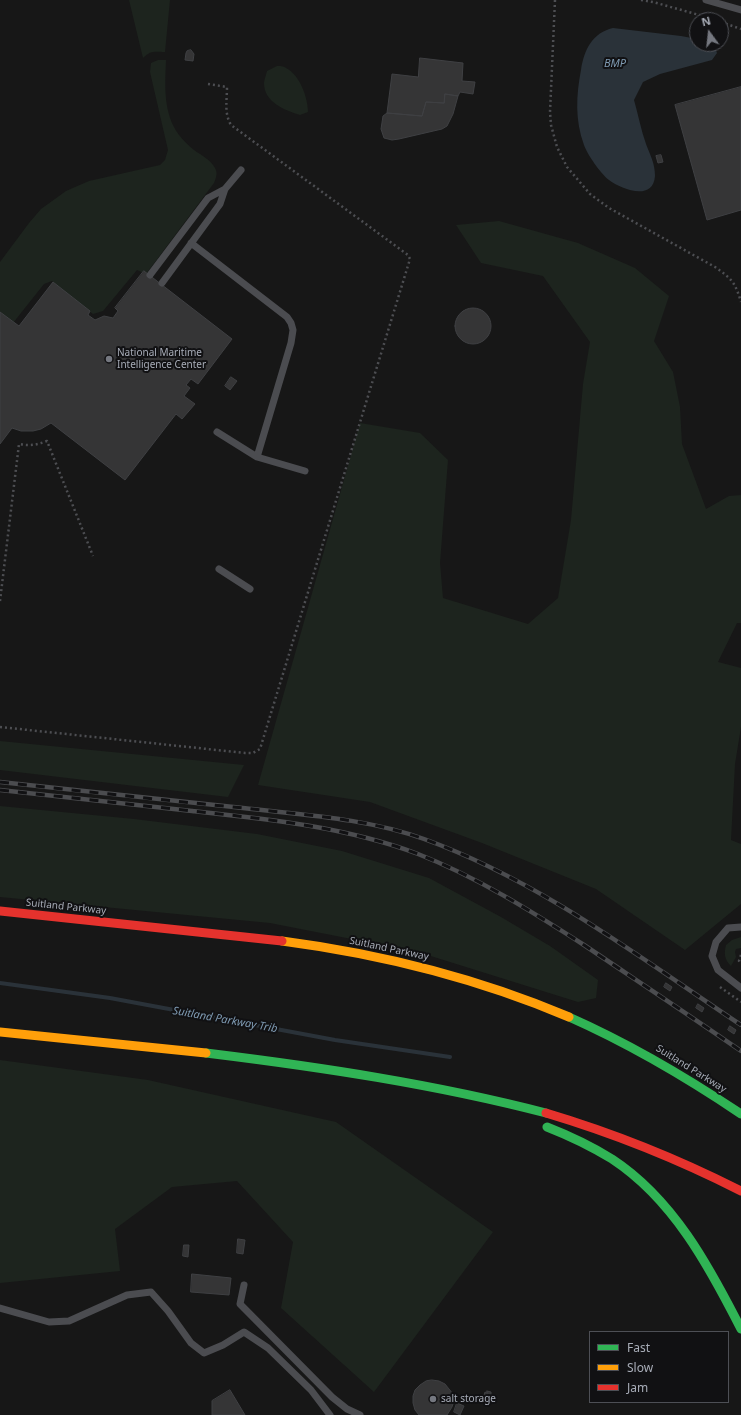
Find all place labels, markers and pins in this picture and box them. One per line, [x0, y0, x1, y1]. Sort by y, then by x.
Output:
place label: National Maritime Intelligence Center [117, 347, 206, 370]
marker: National Maritime Intelligence Center [104, 354, 114, 364]
place label: salt storage [441, 1393, 496, 1405]
marker: salt storage [428, 1394, 438, 1404]

